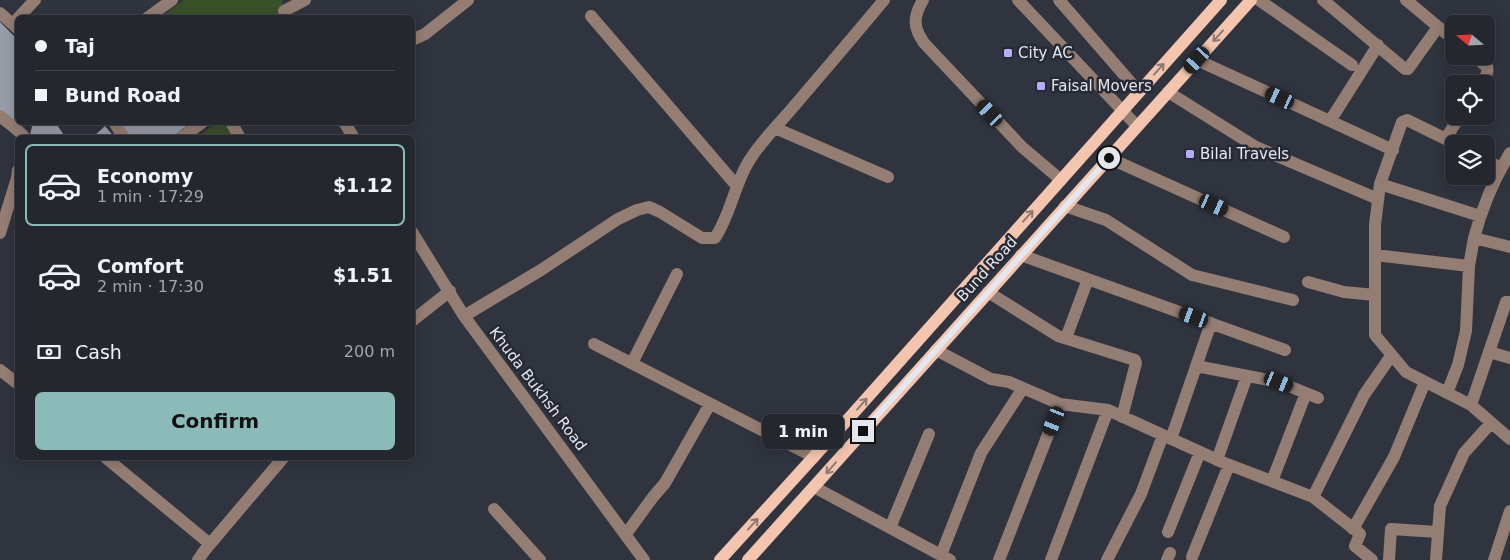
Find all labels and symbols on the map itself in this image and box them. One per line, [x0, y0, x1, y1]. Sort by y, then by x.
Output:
north arrow [1445, 15, 1495, 65]
one-way arrow [1212, 30, 1224, 43]
place label: City AC [1018, 44, 1073, 62]
car [1181, 44, 1212, 76]
marker: City AC [1002, 47, 1014, 59]
one-way arrow [1153, 63, 1164, 76]
place label: Faisal Movers [1051, 77, 1152, 95]
marker: Faisal Movers [1035, 80, 1047, 92]
car [1263, 85, 1296, 111]
car [974, 97, 1005, 129]
place label: Bilal Travels [1200, 145, 1289, 163]
route start [1098, 147, 1120, 169]
marker: Bilal Travels [1184, 148, 1196, 160]
car [1197, 192, 1230, 218]
one-way arrow [1022, 210, 1034, 223]
street label: Bund Road [953, 233, 1021, 305]
car [1177, 305, 1210, 329]
street label: Khuda Bukhsh Road [486, 324, 590, 454]
car [1262, 369, 1295, 395]
one-way arrow [856, 397, 868, 410]
car [1041, 404, 1066, 438]
callout: 1 min [763, 414, 846, 448]
route end [852, 420, 874, 442]
one-way arrow [825, 461, 837, 474]
one-way arrow [747, 518, 759, 530]

